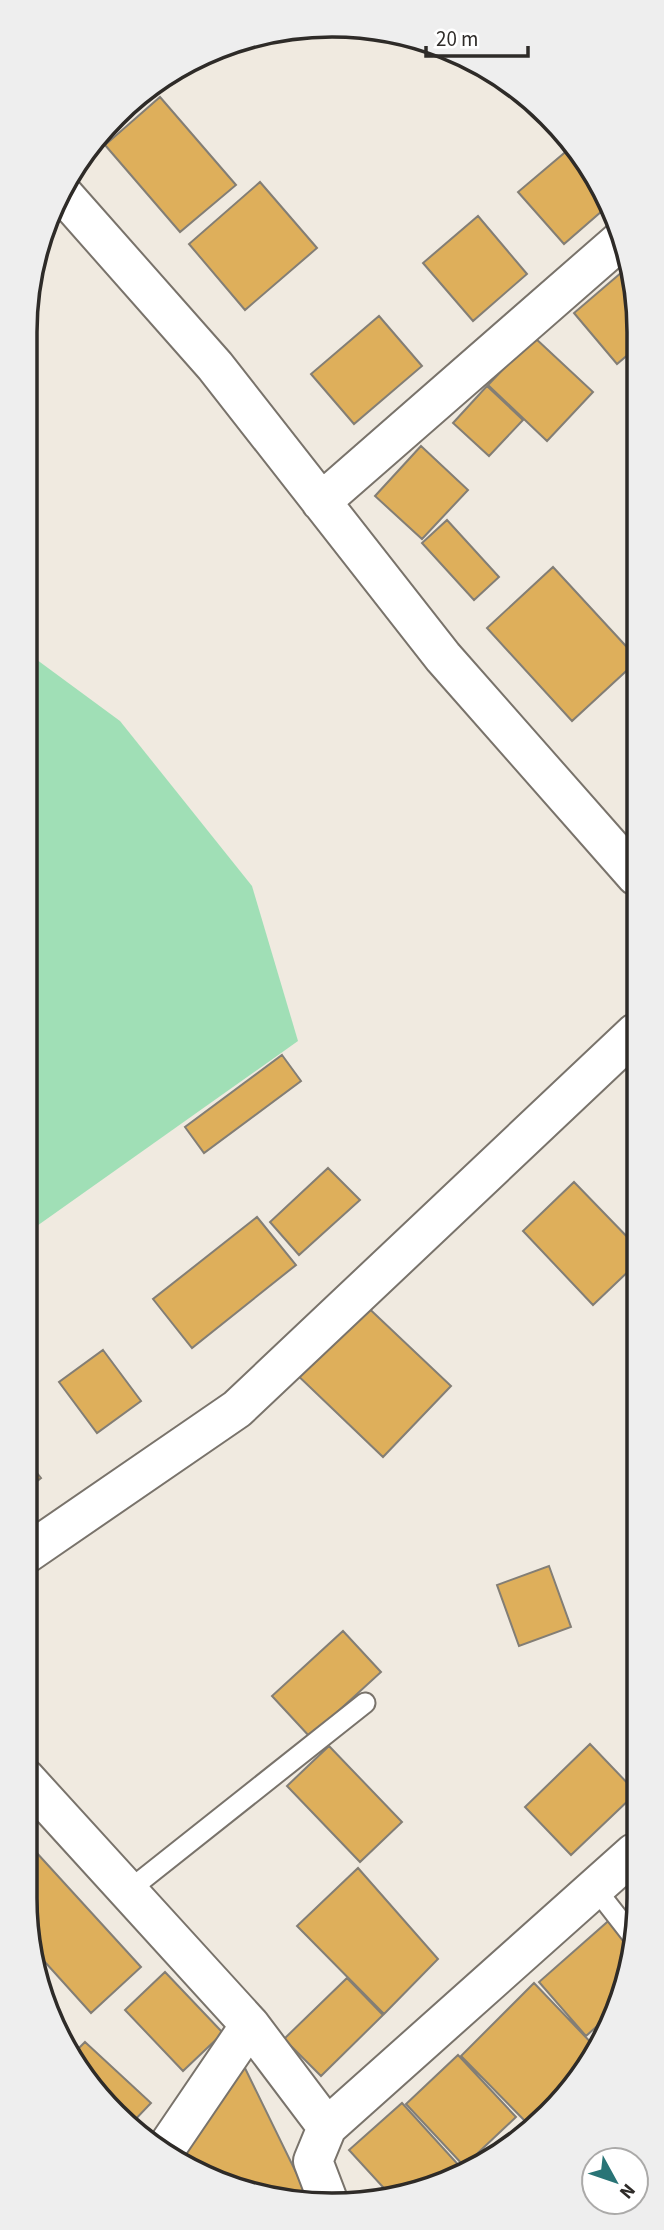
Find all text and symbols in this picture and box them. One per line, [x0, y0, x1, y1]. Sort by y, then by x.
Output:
scale bar [426, 14, 528, 58]
text: 20 m [436, 24, 478, 54]
north arrow [580, 2146, 650, 2216]
text: N [612, 2177, 641, 2204]

